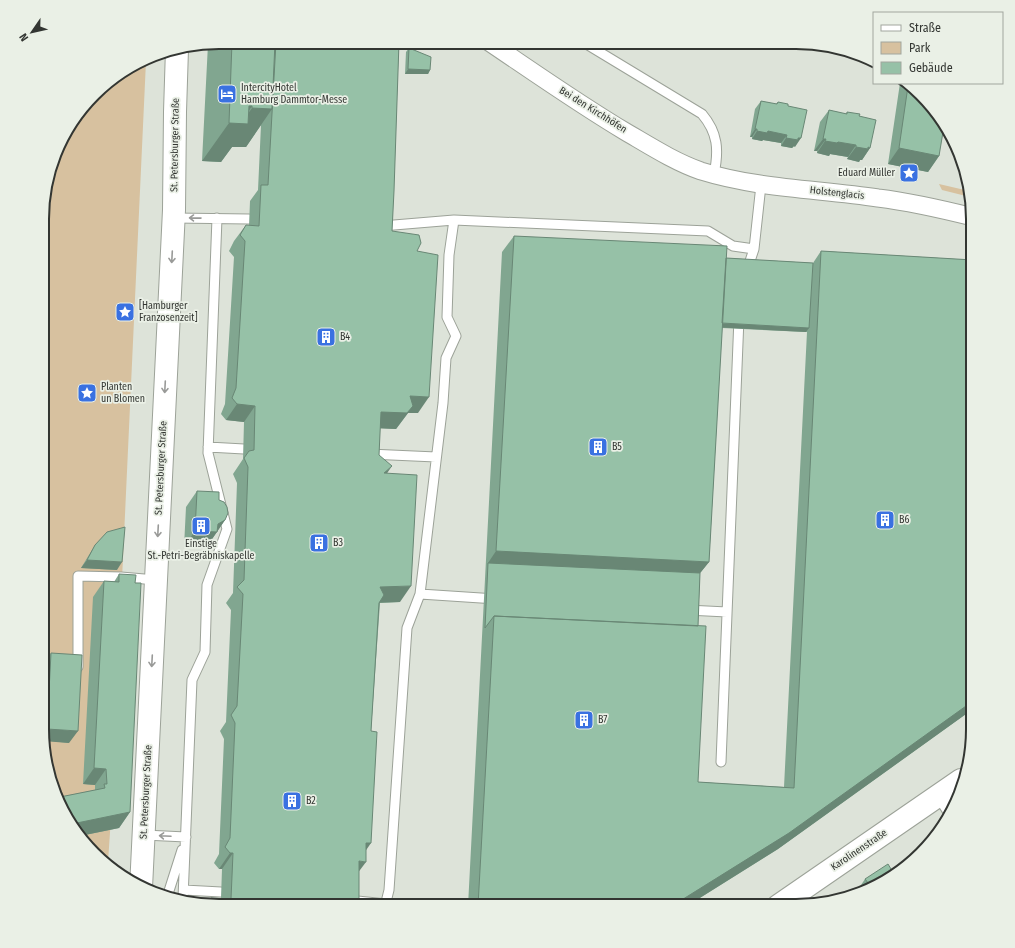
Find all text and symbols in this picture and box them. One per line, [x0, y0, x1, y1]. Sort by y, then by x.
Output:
north arrow [12, 12, 52, 52]
legend [873, 12, 1003, 84]
text: Straße [909, 21, 941, 35]
text: N [17, 31, 31, 44]
text: Park [909, 41, 931, 55]
text: Gebäude [909, 61, 953, 75]
place label: IntercityHotel Hamburg Dammtor-Messe [241, 82, 347, 106]
hotel icon: IntercityHotel Hamburg Dammtor-Messe [216, 83, 238, 105]
street label: Bei den Kirchhöfen [557, 84, 629, 136]
street label: St. Petersburger Straße [168, 98, 182, 192]
place icon: Eduard Müller [898, 162, 920, 184]
place label: Eduard Müller [838, 167, 896, 179]
street label: Holstenglacis [809, 184, 865, 202]
one-way arrow [189, 214, 202, 222]
one-way arrow [168, 250, 175, 263]
place label: [Hamburger Franzosenzeit] [139, 299, 198, 324]
place icon: [Hamburger Franzosenzeit] [114, 301, 136, 323]
building icon: B4 [315, 326, 337, 348]
place label: B4 [340, 331, 350, 343]
one-way arrow [162, 380, 169, 393]
place label: Planten un Blomen [101, 381, 145, 405]
place icon: Planten un Blomen [76, 382, 98, 404]
street label: St. Petersburger Straße [153, 421, 169, 515]
building icon: B5 [587, 436, 609, 458]
place label: B5 [612, 441, 622, 453]
building icon: B6 [874, 509, 896, 531]
place label: B6 [899, 514, 909, 526]
building icon: Einstige St.-Petri-Begräbniskapelle [190, 515, 212, 537]
one-way arrow [155, 524, 162, 537]
building icon: B3 [308, 532, 330, 554]
place label: B3 [333, 537, 343, 549]
place label: Einstige St.-Petri-Begräbniskapelle [148, 538, 254, 562]
one-way arrow [149, 654, 156, 667]
building icon: B7 [573, 709, 595, 731]
place label: B7 [598, 714, 607, 726]
street label: St. Petersburger Straße [138, 745, 154, 839]
building icon: B2 [281, 790, 303, 812]
place label: B2 [306, 795, 316, 807]
street label: Karolinenstraße [829, 827, 889, 873]
one-way arrow [159, 832, 172, 840]

